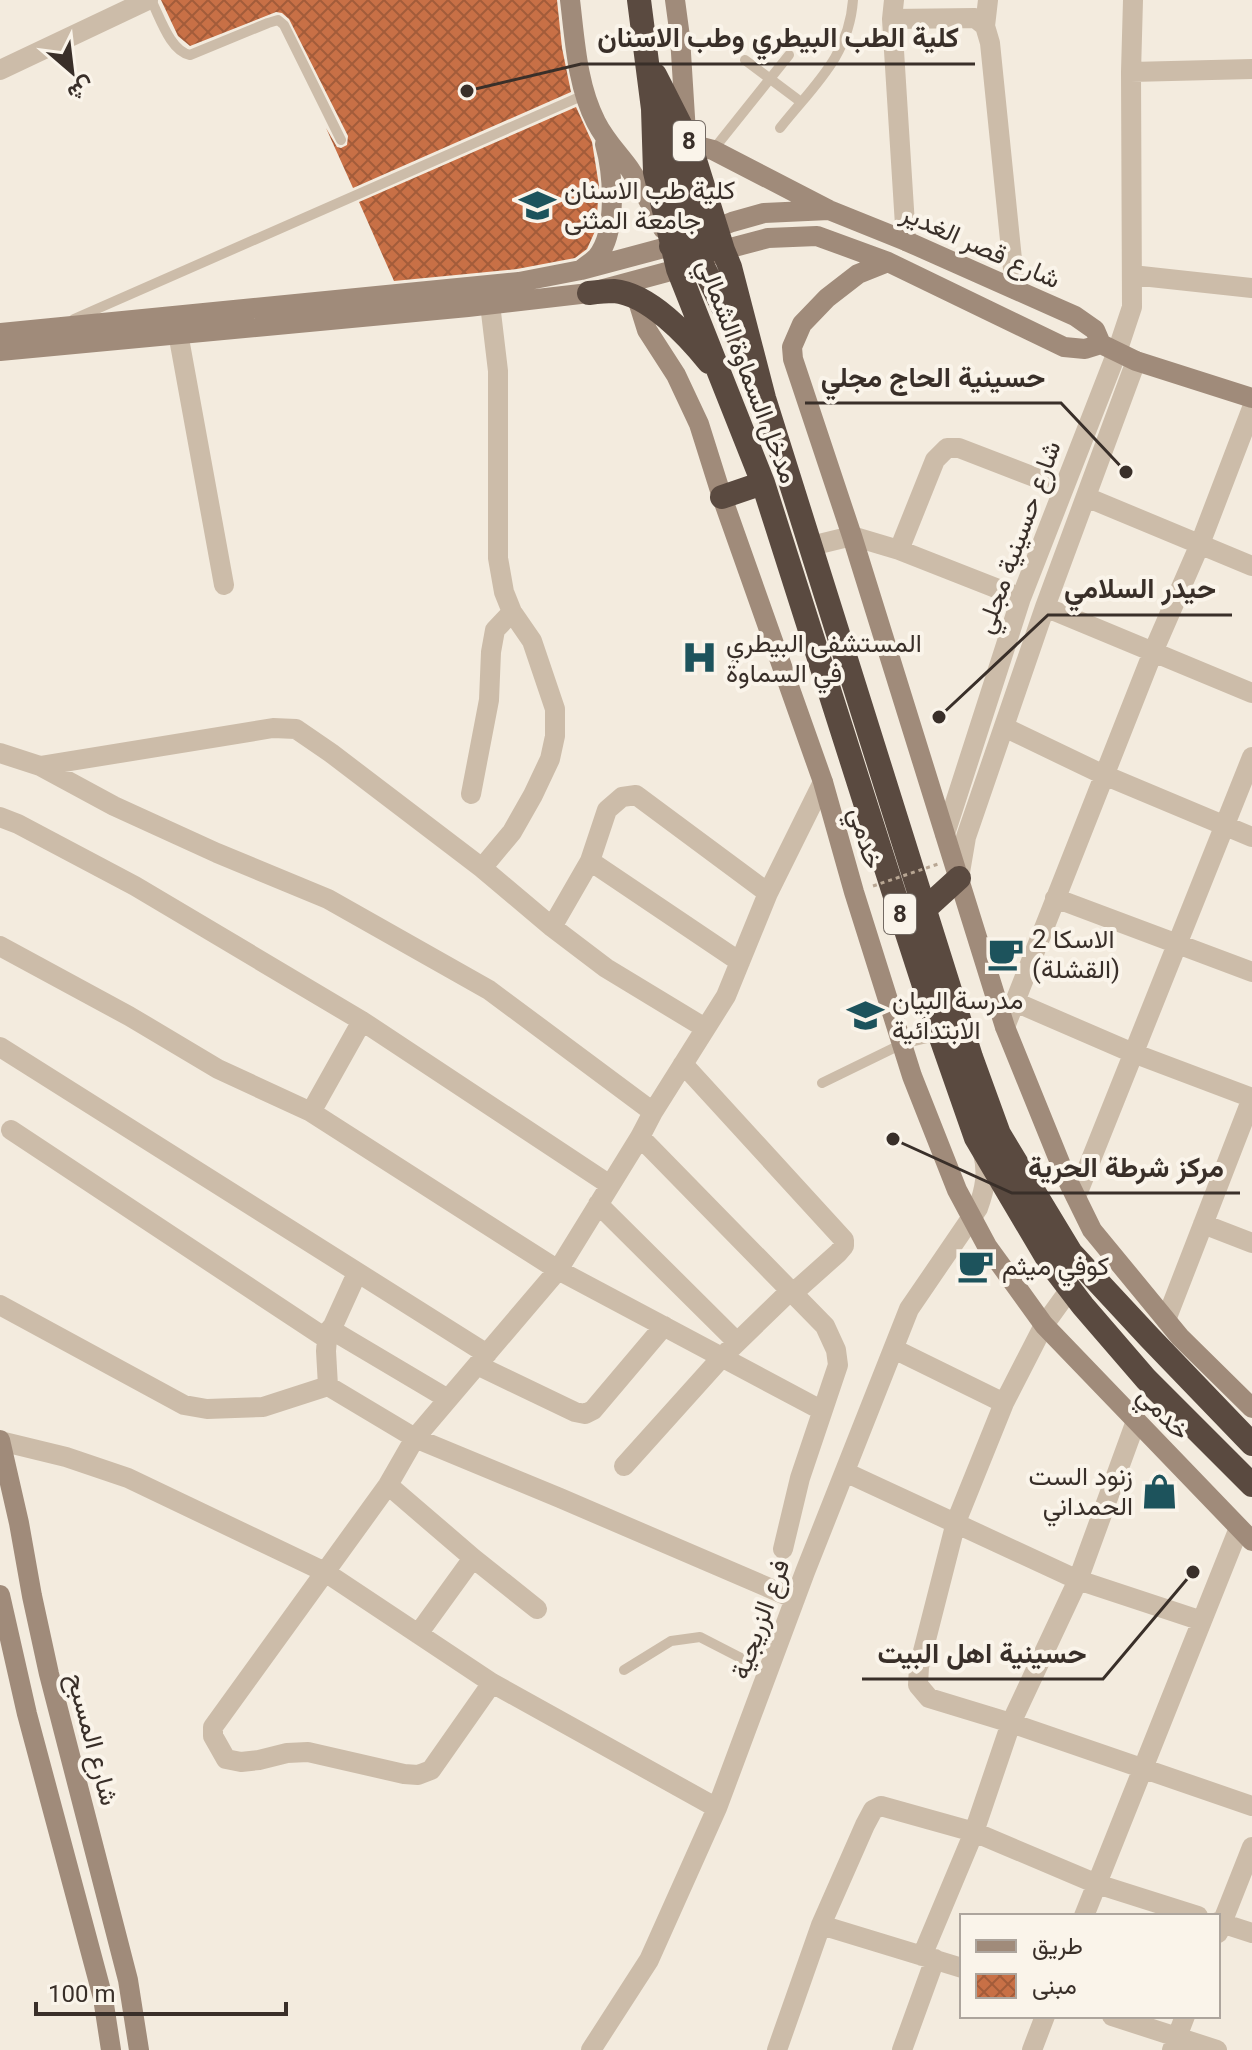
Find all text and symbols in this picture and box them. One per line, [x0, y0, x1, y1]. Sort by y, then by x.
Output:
callout: كلية الطب البيطري وطب الاسنان [581, 12, 975, 64]
text: كلية الطب البيطري وطب الاسنان [597, 21, 959, 61]
north arrow [32, 32, 112, 112]
text: ش [63, 71, 99, 106]
road number: 8 [673, 121, 705, 161]
place label: كلية طب الاسنان جامعة المثنى [564, 175, 735, 236]
school or university icon: كلية طب الاسنان جامعة المثنى [519, 186, 557, 224]
street label: شارع قصر الغدير [895, 197, 1065, 297]
street label: مدخل السماوة الشمالي [686, 255, 805, 490]
callout: حسينية الحاج مجلي [805, 351, 1061, 403]
text: حسينية الحاج مجلي [821, 361, 1045, 401]
street label: شارع حسينية مجلي [969, 437, 1072, 639]
callout: حيدر السلامي [1048, 563, 1232, 615]
text: حيدر السلامي [1064, 572, 1216, 612]
place label: المستشفى البيطري في السماوة [726, 628, 922, 694]
hospital icon: المستشفى البيطري في السماوة [681, 639, 719, 677]
street label: خدمي [837, 804, 889, 874]
road number: 8 [884, 894, 916, 934]
place label: الاسكا 2 (القشلة) [1032, 924, 1120, 984]
cafe icon: الاسكا 2 (القشلة) [987, 935, 1025, 973]
place label: مدرسة البيان الابتدائية [892, 985, 1023, 1045]
school or university icon: مدرسة البيان الابتدائية [847, 996, 885, 1034]
callout: مركز شرطة الحرية [1012, 1141, 1240, 1193]
text: مركز شرطة الحرية [1028, 1151, 1224, 1185]
cafe icon: كوفي ميثم [957, 1247, 995, 1285]
place label: كوفي ميثم [1002, 1251, 1109, 1287]
street label: خدمي [1127, 1380, 1196, 1450]
place label: زنود الست الحمداني [1028, 1461, 1133, 1527]
shop icon: زنود الست الحمداني [1140, 1472, 1178, 1510]
street label: فرع الزريجية [724, 1555, 798, 1684]
callout: حسينية اهل البيت [862, 1627, 1103, 1679]
text: حسينية اهل البيت [877, 1637, 1087, 1670]
street label: شارع المسبح [58, 1669, 125, 1809]
legend [960, 1914, 1220, 2018]
text: طريق [1032, 1932, 1083, 1961]
scale bar [36, 1966, 286, 2016]
text: مبنى [1032, 1972, 1077, 2000]
text: 100 m [48, 1980, 115, 2008]

